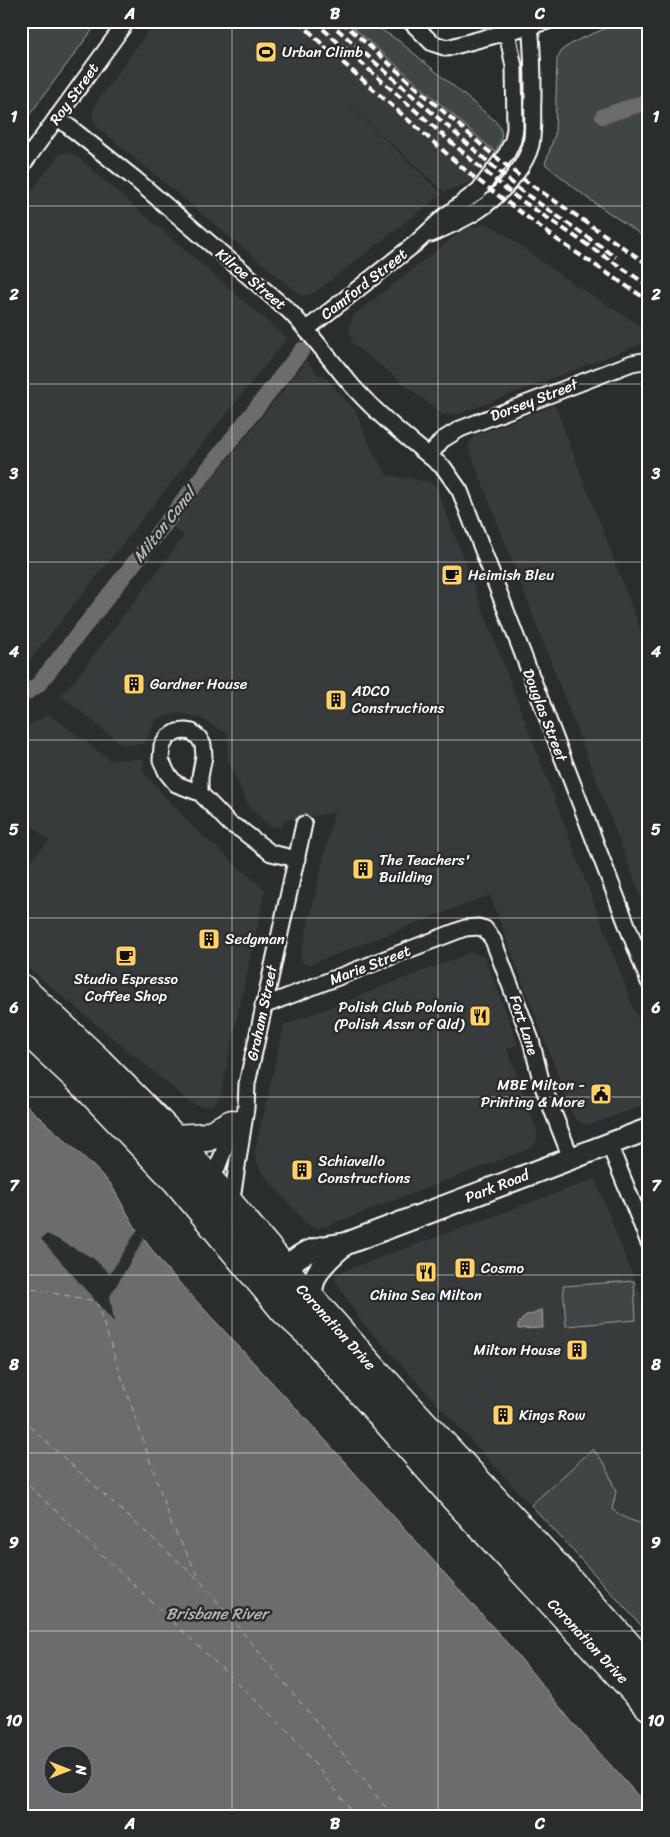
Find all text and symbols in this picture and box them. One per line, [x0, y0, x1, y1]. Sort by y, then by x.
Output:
text: A [124, 0, 135, 28]
text: B [330, 0, 341, 28]
text: C [534, 0, 546, 28]
place label: Urban Climb [282, 39, 363, 65]
sports icon: Urban Climb [254, 40, 278, 64]
street label: Roy Street [42, 57, 106, 131]
text: 1 [11, 102, 18, 131]
text: 1 [653, 102, 660, 131]
street label: Kilroe Street [210, 241, 293, 317]
street label: Camford Street [315, 241, 414, 326]
text: 2 [8, 280, 19, 309]
text: 2 [650, 280, 661, 309]
street label: Dorsey Street [486, 371, 583, 429]
text: 3 [9, 459, 19, 488]
text: 3 [651, 459, 661, 488]
water label: Milton Canal [125, 478, 205, 569]
place label: Heimish Bleu [468, 562, 554, 588]
cafe icon: Heimish Bleu [440, 563, 464, 587]
text: 4 [8, 637, 19, 666]
text: 4 [650, 637, 661, 666]
street label: Douglas Street [515, 665, 575, 766]
place label: Gardner House [150, 671, 248, 697]
building icon: Gardner House [122, 672, 146, 696]
place label: ADCO Constructions [351, 678, 445, 721]
building icon: ADCO Constructions [324, 688, 348, 712]
text: 5 [9, 815, 19, 844]
text: 5 [651, 815, 661, 844]
place label: The Teachers' Building [379, 847, 470, 890]
building icon: The Teachers' Building [351, 857, 375, 881]
place label: Sedgman [225, 926, 285, 952]
building icon: Sedgman [197, 927, 221, 951]
street label: Marie Street [326, 937, 415, 992]
cafe icon: Studio Espresso Coffee Shop [114, 944, 138, 968]
street label: Graham Street [239, 962, 285, 1063]
place label: Studio Espresso Coffee Shop [74, 966, 179, 1009]
street label: Fort Lane [502, 991, 546, 1059]
text: 6 [8, 993, 19, 1022]
text: 6 [650, 993, 661, 1022]
place label: Polish Club Polonia (Polish Assn of Qld) [334, 994, 465, 1037]
restaurant icon: Polish Club Polonia (Polish Assn of Qld) [468, 1004, 492, 1028]
place label: MBE Milton - Printing & More [481, 1072, 585, 1115]
public building icon: MBE Milton - Printing & More [589, 1082, 613, 1106]
place label: Schiavello Constructions [318, 1148, 411, 1191]
building icon: Schiavello Constructions [290, 1158, 314, 1182]
street label: Park Road [461, 1162, 534, 1210]
text: 7 [9, 1171, 20, 1200]
text: 7 [651, 1171, 662, 1200]
place label: Cosmo [481, 1255, 524, 1281]
building icon: Cosmo [453, 1256, 477, 1280]
restaurant icon: China Sea Milton [414, 1260, 438, 1284]
street label: Coronation Drive [290, 1277, 383, 1377]
place label: China Sea Milton [370, 1282, 482, 1308]
place label: Milton House [473, 1337, 561, 1363]
building icon: Milton House [565, 1338, 589, 1362]
text: 8 [8, 1350, 19, 1379]
text: 8 [650, 1350, 661, 1379]
place label: Kings Row [519, 1402, 586, 1428]
building icon: Kings Row [491, 1403, 515, 1427]
text: 9 [9, 1528, 19, 1557]
text: 9 [651, 1528, 661, 1557]
street label: Coronation Drive [541, 1592, 635, 1690]
water label: Brisbane River [166, 1599, 270, 1628]
text: 10 [6, 1706, 22, 1735]
text: 10 [648, 1706, 664, 1735]
north arrow [42, 1744, 92, 1794]
text: N [68, 1764, 93, 1775]
text: A [124, 1809, 135, 1837]
text: B [330, 1809, 341, 1837]
text: C [534, 1809, 546, 1837]

